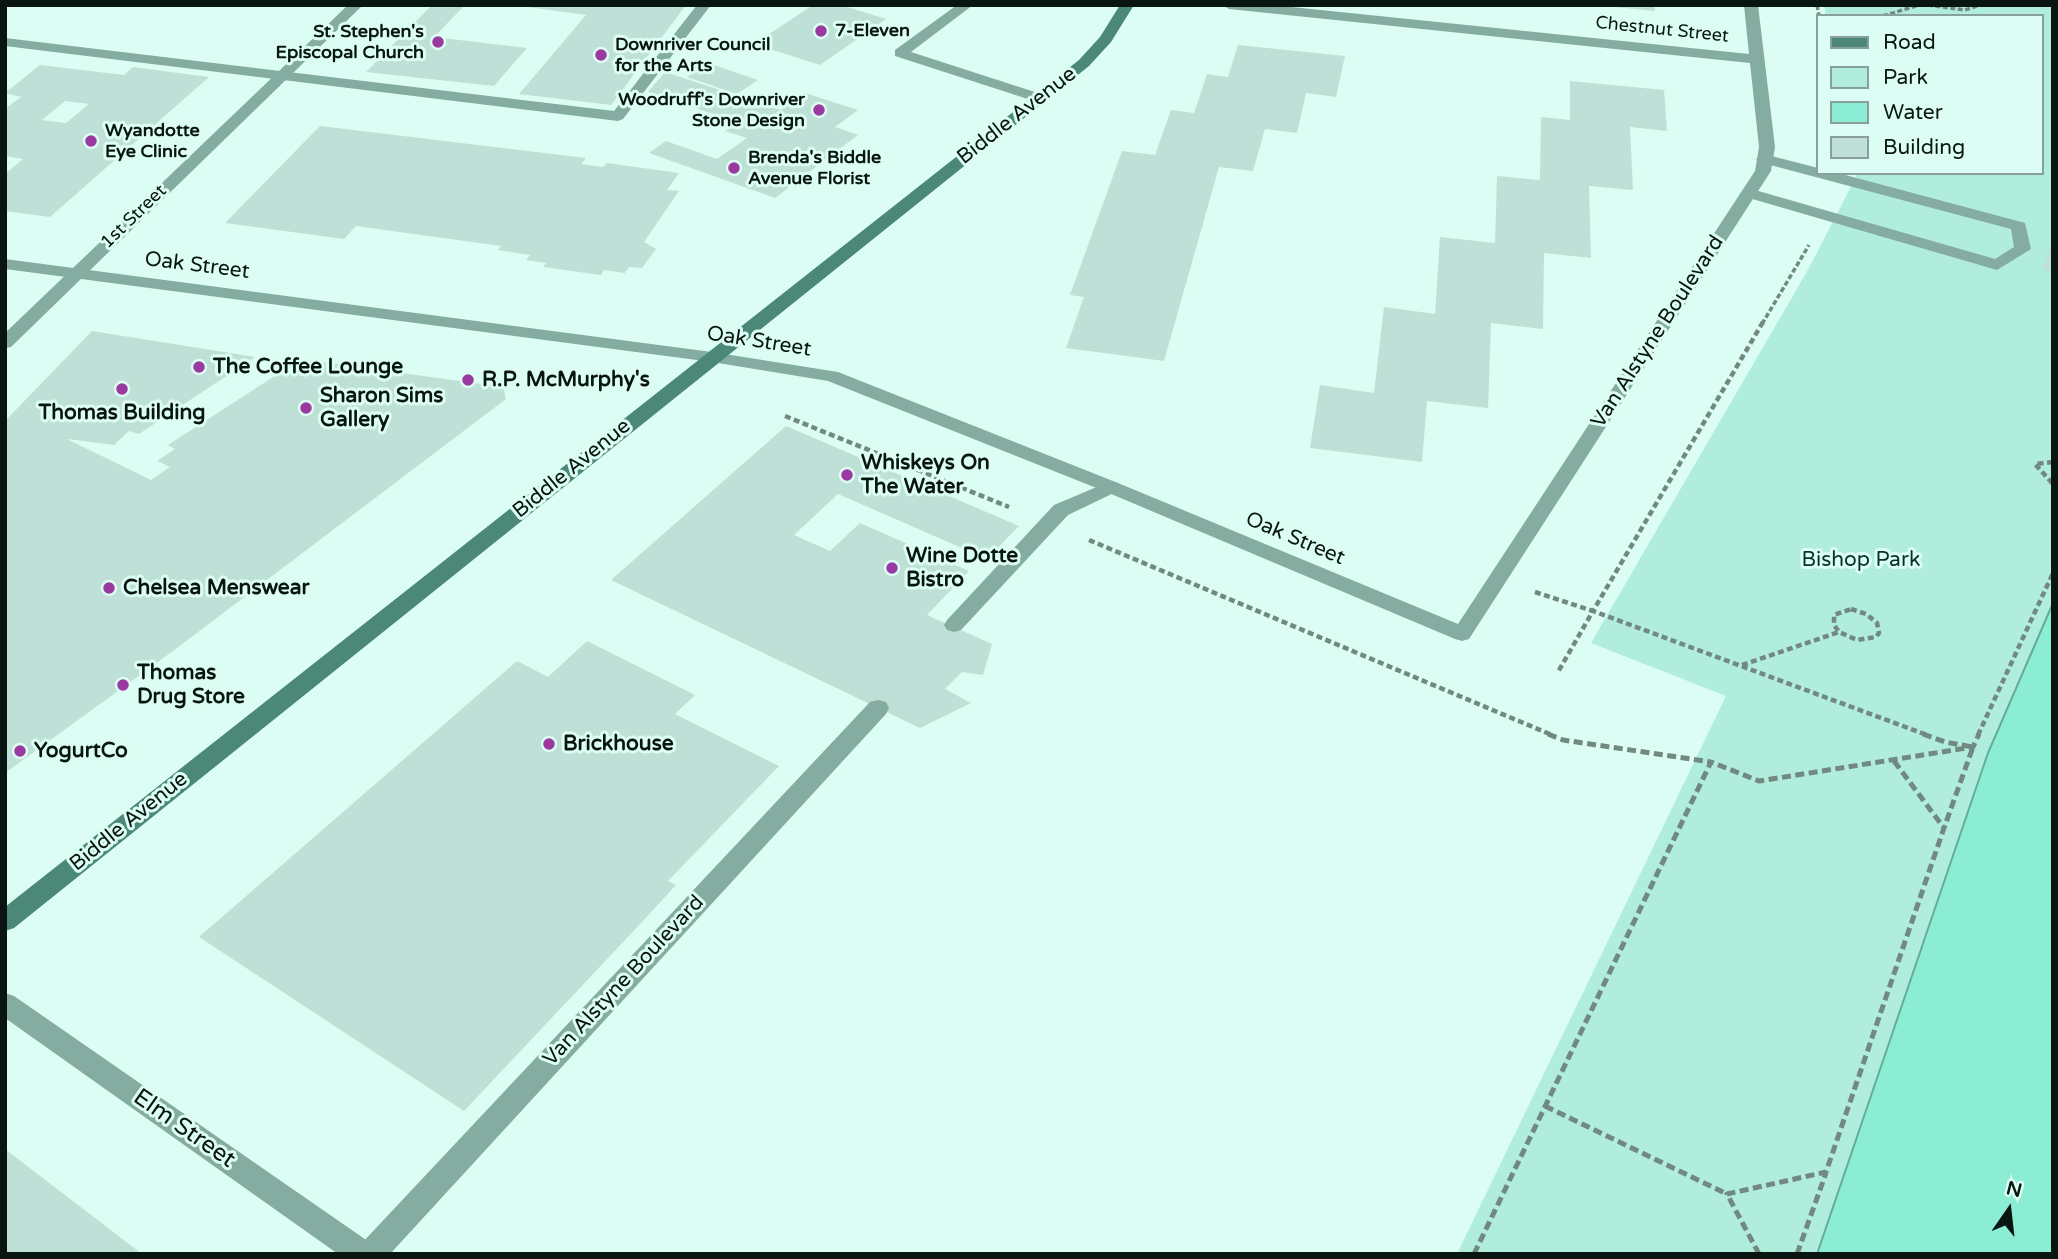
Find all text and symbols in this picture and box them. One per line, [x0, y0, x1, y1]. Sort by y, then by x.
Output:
street label: Chestnut Street [1594, 12, 1730, 48]
legend [1816, 14, 2044, 175]
place label: 7-Eleven [835, 20, 910, 42]
place label: St. Stephen's Episcopal Church [276, 21, 424, 64]
marker: 7-Eleven [813, 23, 829, 39]
text: Road [1883, 30, 1936, 55]
marker: St. Stephen's Episcopal Church [430, 34, 446, 50]
place label: Downriver Council for the Arts [615, 34, 770, 76]
marker: Downriver Council for the Arts [593, 47, 609, 63]
street label: Biddle Avenue [953, 62, 1081, 170]
text: Park [1883, 65, 1928, 90]
place label: Woodruff's Downriver Stone Design [618, 89, 805, 132]
text: Water [1883, 100, 1943, 125]
marker: Woodruff's Downriver Stone Design [811, 102, 827, 118]
place label: Wyandotte Eye Clinic [105, 120, 200, 162]
marker: Wyandotte Eye Clinic [83, 133, 99, 149]
text: Building [1883, 135, 1965, 160]
place label: Brenda's Biddle Avenue Florist [748, 147, 881, 190]
marker: Brenda's Biddle Avenue Florist [726, 160, 742, 176]
street label: 1st Street [97, 180, 171, 254]
street label: Van Alstyne Boulevard [1586, 231, 1730, 433]
street label: Oak Street [143, 247, 251, 285]
street label: Oak Street [705, 321, 813, 363]
place label: The Coffee Lounge [213, 354, 403, 380]
marker: The Coffee Lounge [191, 359, 207, 375]
place label: R.P. McMurphy's [482, 367, 650, 393]
marker: R.P. McMurphy's [460, 372, 476, 388]
marker: Thomas Building [114, 381, 130, 397]
place label: Sharon Sims Gallery [320, 383, 443, 433]
place label: Thomas Building [38, 400, 206, 426]
marker: Sharon Sims Gallery [298, 400, 314, 416]
street label: Biddle Avenue [508, 414, 636, 524]
place label: Whiskeys On The Water [861, 450, 990, 500]
marker: Whiskeys On The Water [839, 467, 855, 483]
street label: Oak Street [1241, 507, 1349, 571]
place label: Wine Dotte Bistro [906, 543, 1018, 593]
park label: Bishop Park [1802, 547, 1920, 573]
marker: Wine Dotte Bistro [884, 560, 900, 576]
place label: Chelsea Menswear [123, 575, 310, 601]
marker: Chelsea Menswear [101, 580, 117, 596]
place label: Thomas Drug Store [137, 660, 245, 710]
marker: Thomas Drug Store [115, 677, 131, 693]
place label: Brickhouse [563, 731, 674, 757]
marker: Brickhouse [541, 736, 557, 752]
place label: YogurtCo [34, 738, 128, 764]
marker: YogurtCo [12, 743, 28, 759]
street label: Biddle Avenue [65, 767, 193, 877]
street label: Van Alstyne Boulevard [538, 890, 710, 1072]
street label: Elm Street [127, 1083, 241, 1175]
north arrow [1974, 1175, 2044, 1245]
text: N [2004, 1177, 2024, 1202]

